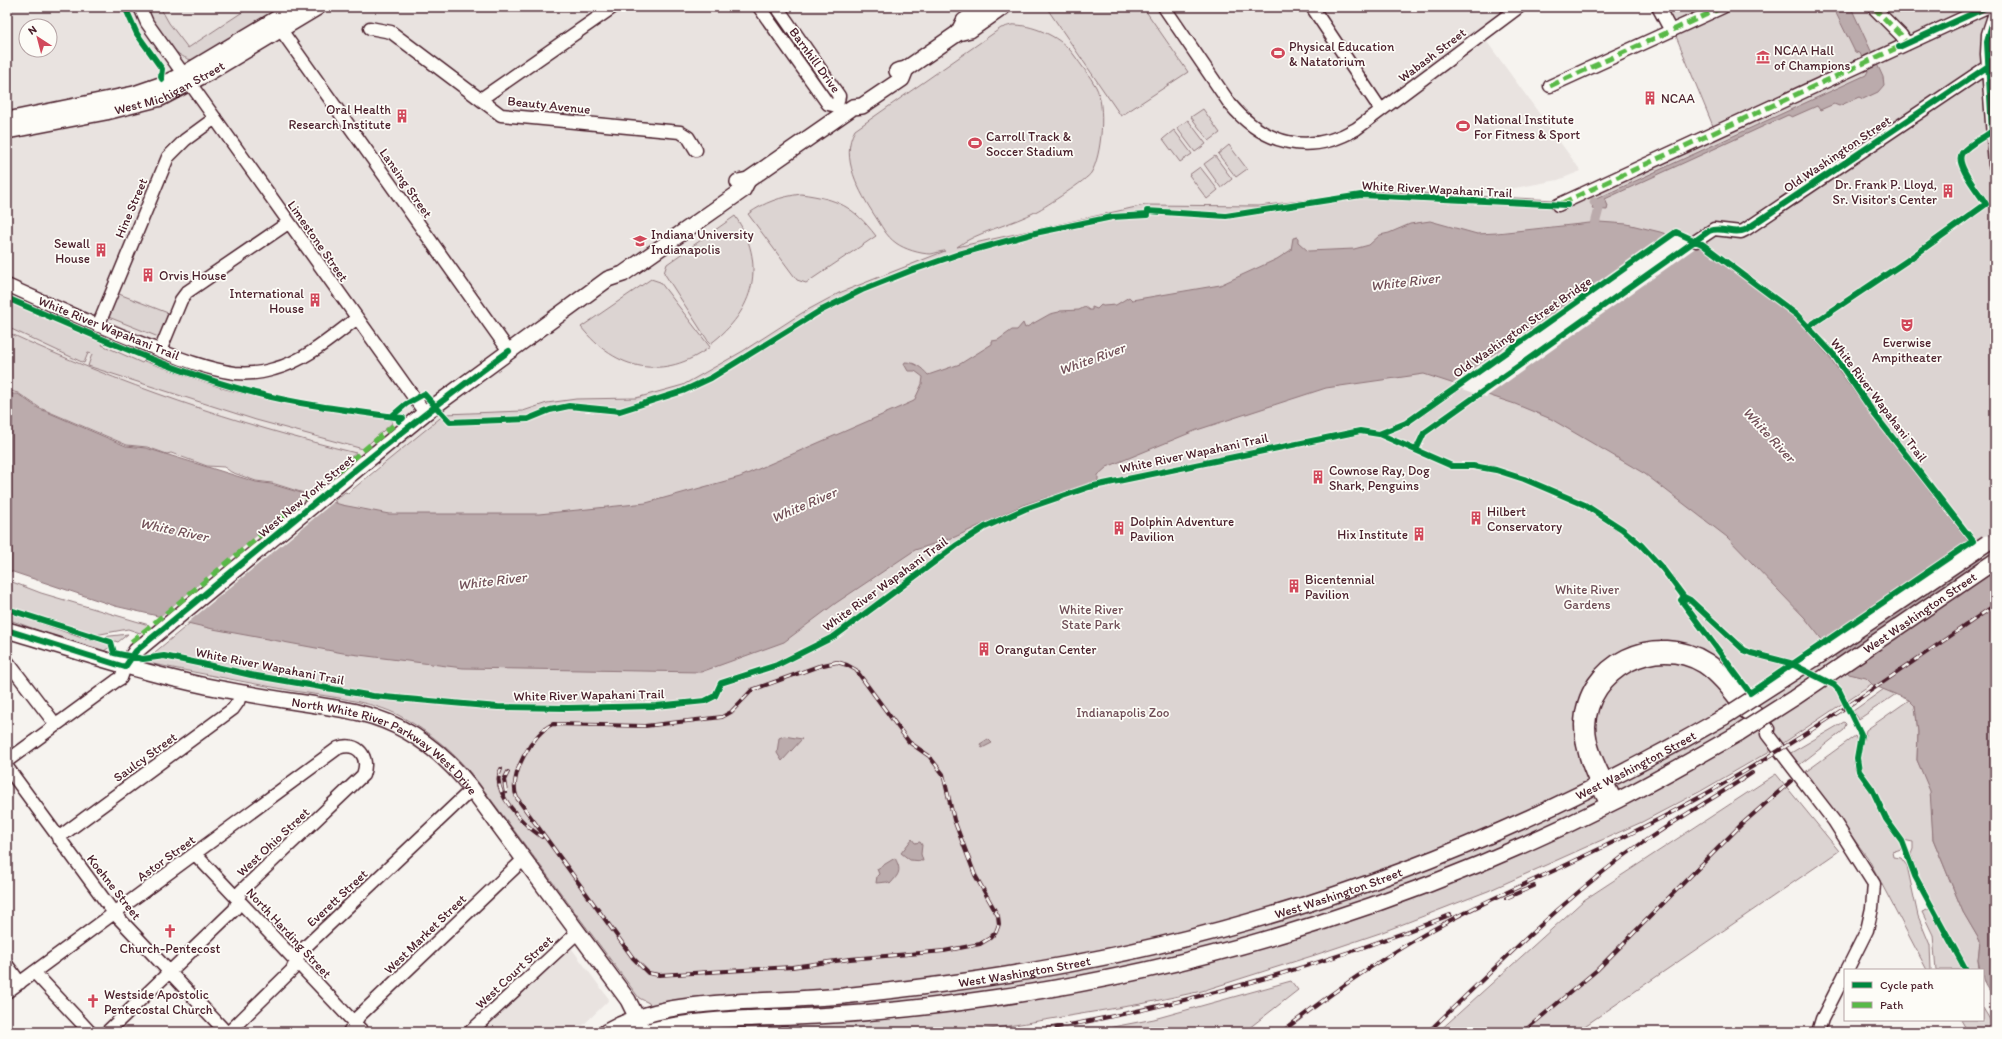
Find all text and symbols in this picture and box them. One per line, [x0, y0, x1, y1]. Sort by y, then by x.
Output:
north arrow [18, 18, 58, 58]
text: N [26, 23, 39, 38]
street label: Barnhill Drive [786, 24, 844, 96]
street label: Wabash Street [1395, 25, 1469, 85]
place label: Physical Education & Natatorium [1289, 39, 1395, 69]
place label: NCAA Hall of Champions [1774, 43, 1851, 73]
sports icon: Physical Education & Natatorium [1270, 45, 1286, 61]
museum icon: NCAA Hall of Champions [1755, 49, 1771, 65]
street label: West Michigan Street [113, 57, 227, 117]
building icon: NCAA [1642, 90, 1658, 106]
place label: NCAA [1661, 91, 1695, 106]
street label: Beauty Avenue [507, 93, 591, 117]
place label: Oral Health Research Institute [288, 102, 391, 132]
building icon: Oral Health Research Institute [394, 108, 410, 124]
place label: National Institute For Fitness & Sport [1474, 112, 1580, 142]
street label: Old Washington Street [1781, 112, 1894, 195]
sports icon: National Institute For Fitness & Sport [1455, 118, 1471, 134]
place label: Carroll Track & Soccer Stadium [986, 129, 1074, 159]
sports icon: Carroll Track & Soccer Stadium [967, 135, 983, 151]
street label: Lansing Street [377, 145, 436, 221]
street label: Hine Street [112, 176, 150, 240]
place label: Dr. Frank P. Lloyd, Sr. Visitor's Center [1833, 177, 1937, 207]
street label: White River Wapahani Trail [1361, 178, 1513, 200]
building icon: Dr. Frank P. Lloyd, Sr. Visitor's Center [1940, 183, 1956, 199]
street label: Limestone Street [284, 198, 352, 284]
place label: Indiana University Indianapolis [651, 227, 754, 257]
school or university icon: Indiana University Indianapolis [632, 233, 648, 249]
place label: Sewall House [54, 236, 90, 266]
building icon: Sewall House [93, 242, 109, 258]
building icon: Orvis House [140, 267, 156, 283]
place label: Orvis House [159, 268, 227, 283]
water label: White River [1370, 269, 1442, 295]
street label: Old Washington Street Bridge [1450, 273, 1594, 381]
place label: International House [230, 286, 304, 316]
building icon: International House [307, 292, 323, 308]
street label: White River Wapahani Trail [36, 293, 182, 363]
theatre icon: Everwise Ampitheater [1899, 317, 1915, 333]
street label: White River Wapahani Trail [1828, 335, 1931, 465]
place label: Everwise Ampitheater [1872, 335, 1943, 365]
water label: White River [1057, 339, 1129, 379]
water label: White River [1739, 404, 1800, 467]
street label: White River Wapahani Trail [1119, 430, 1270, 476]
street label: West New York Street [255, 451, 357, 540]
place label: Cownose Ray, Dog Shark, Penguins [1329, 463, 1430, 493]
building icon: Cownose Ray, Dog Shark, Penguins [1310, 469, 1326, 485]
water label: White River [769, 483, 840, 526]
place label: Hilbert Conservatory [1487, 504, 1562, 534]
building icon: Hilbert Conservatory [1468, 510, 1484, 526]
place label: Dolphin Adventure Pavilion [1130, 514, 1234, 544]
water label: White River [138, 515, 211, 546]
building icon: Dolphin Adventure Pavilion [1111, 520, 1127, 536]
building icon: Hix Institute [1411, 526, 1427, 542]
place label: Hix Institute [1337, 527, 1408, 542]
street label: White River Wapahani Trail [820, 533, 951, 634]
water label: White River [457, 568, 529, 594]
street label: West Washington Street [1860, 569, 1979, 656]
place label: Bicentennial Pavilion [1305, 572, 1375, 602]
building icon: Bicentennial Pavilion [1286, 578, 1302, 594]
park label: White River Gardens [1555, 582, 1620, 612]
park label: White River State Park [1059, 602, 1124, 632]
building icon: Orangutan Center [976, 641, 992, 657]
place label: Orangutan Center [995, 642, 1097, 657]
street label: White River Wapahani Trail [194, 644, 346, 688]
street label: White River Wapahani Trail [513, 686, 665, 704]
street label: North White River Parkway West Drive [291, 694, 481, 797]
park label: Indianapolis Zoo [1077, 705, 1170, 720]
street label: West Washington Street [1573, 727, 1698, 803]
street label: Saulcy Street [111, 729, 180, 785]
street label: West Ohio Street [234, 804, 313, 880]
street label: Astor Street [134, 832, 198, 884]
street label: Koehne Street [84, 851, 144, 923]
street label: West Washington Street [1273, 864, 1404, 921]
street label: Everett Street [304, 866, 370, 930]
street label: North Harding Street [243, 885, 335, 981]
street label: West Market Street [381, 891, 469, 977]
church icon: Church-Pentecost [162, 923, 178, 939]
street label: West Court Street [472, 932, 556, 1012]
place label: Church-Pentecost [120, 941, 221, 956]
street label: West Washington Street [957, 953, 1092, 990]
legend [1844, 969, 1984, 1021]
text: Cycle path [1880, 978, 1934, 992]
place label: Westside Apostolic Pentecostal Church [104, 987, 213, 1017]
church icon: Westside Apostolic Pentecostal Church [85, 993, 101, 1009]
text: Path [1880, 998, 1903, 1012]

